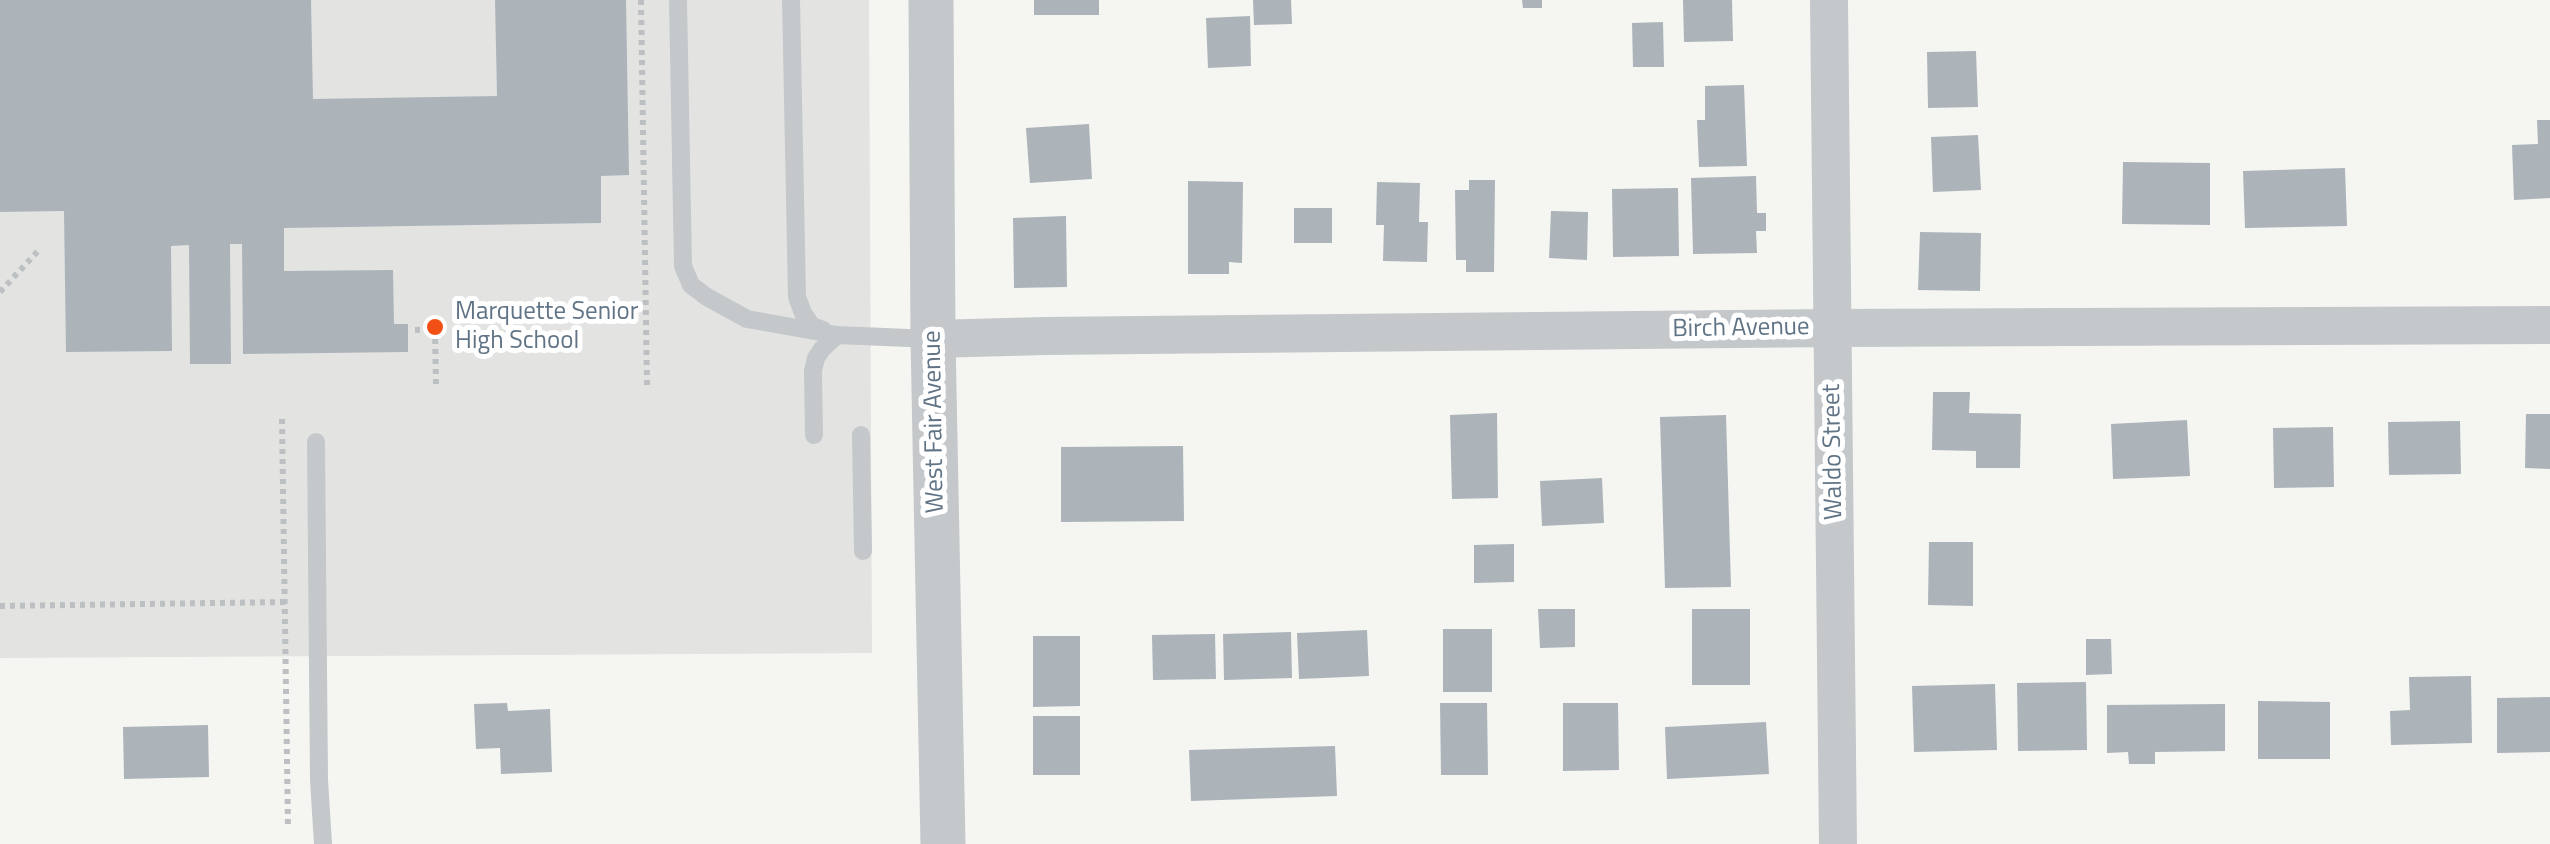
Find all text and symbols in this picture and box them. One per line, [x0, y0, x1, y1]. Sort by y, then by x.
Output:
place label: Marquette Senior High School [455, 298, 638, 357]
street label: Birch Avenue [1672, 313, 1810, 345]
marker: Marquette Senior High School [424, 316, 446, 338]
street label: West Fair Avenue [918, 330, 952, 514]
street label: Waldo Street [1818, 384, 1850, 520]

